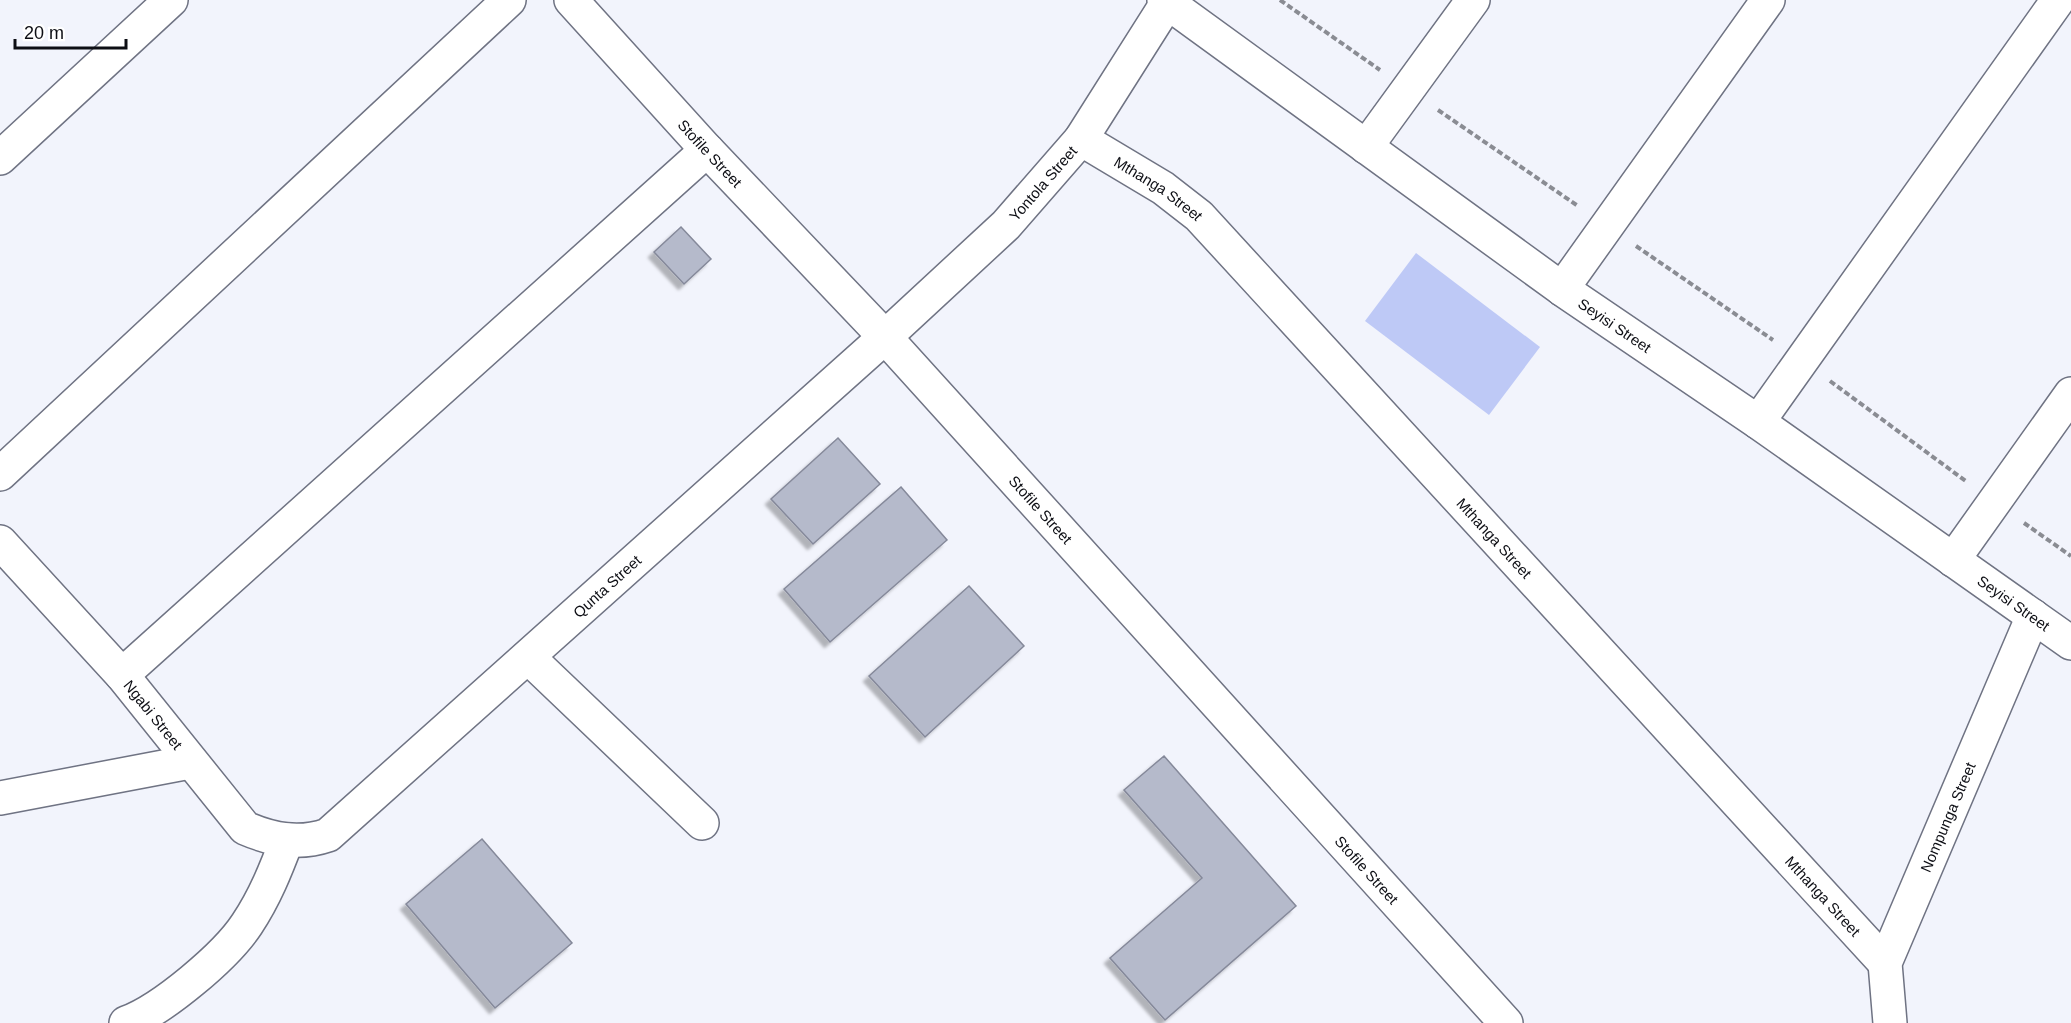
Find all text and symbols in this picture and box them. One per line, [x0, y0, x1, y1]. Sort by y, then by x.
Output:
scale bar [15, 12, 126, 50]
text: 20 m [24, 23, 64, 43]
street label: Stofile Street [675, 116, 746, 191]
street label: Yontola Street [1005, 141, 1080, 224]
street label: Mthanga Street [1112, 153, 1207, 224]
street label: Seyisi Street [1575, 294, 1655, 356]
street label: Stofile Street [1006, 472, 1077, 547]
street label: Mthanga Street [1454, 494, 1536, 582]
street label: Qunta Street [569, 551, 645, 621]
street label: Seyisi Street [1975, 571, 2054, 634]
street label: Ngabi Street [121, 677, 187, 753]
street label: Nompunga Street [1916, 759, 1979, 874]
street label: Stofile Street [1332, 832, 1403, 908]
street label: Mthanga Street [1782, 852, 1865, 940]

